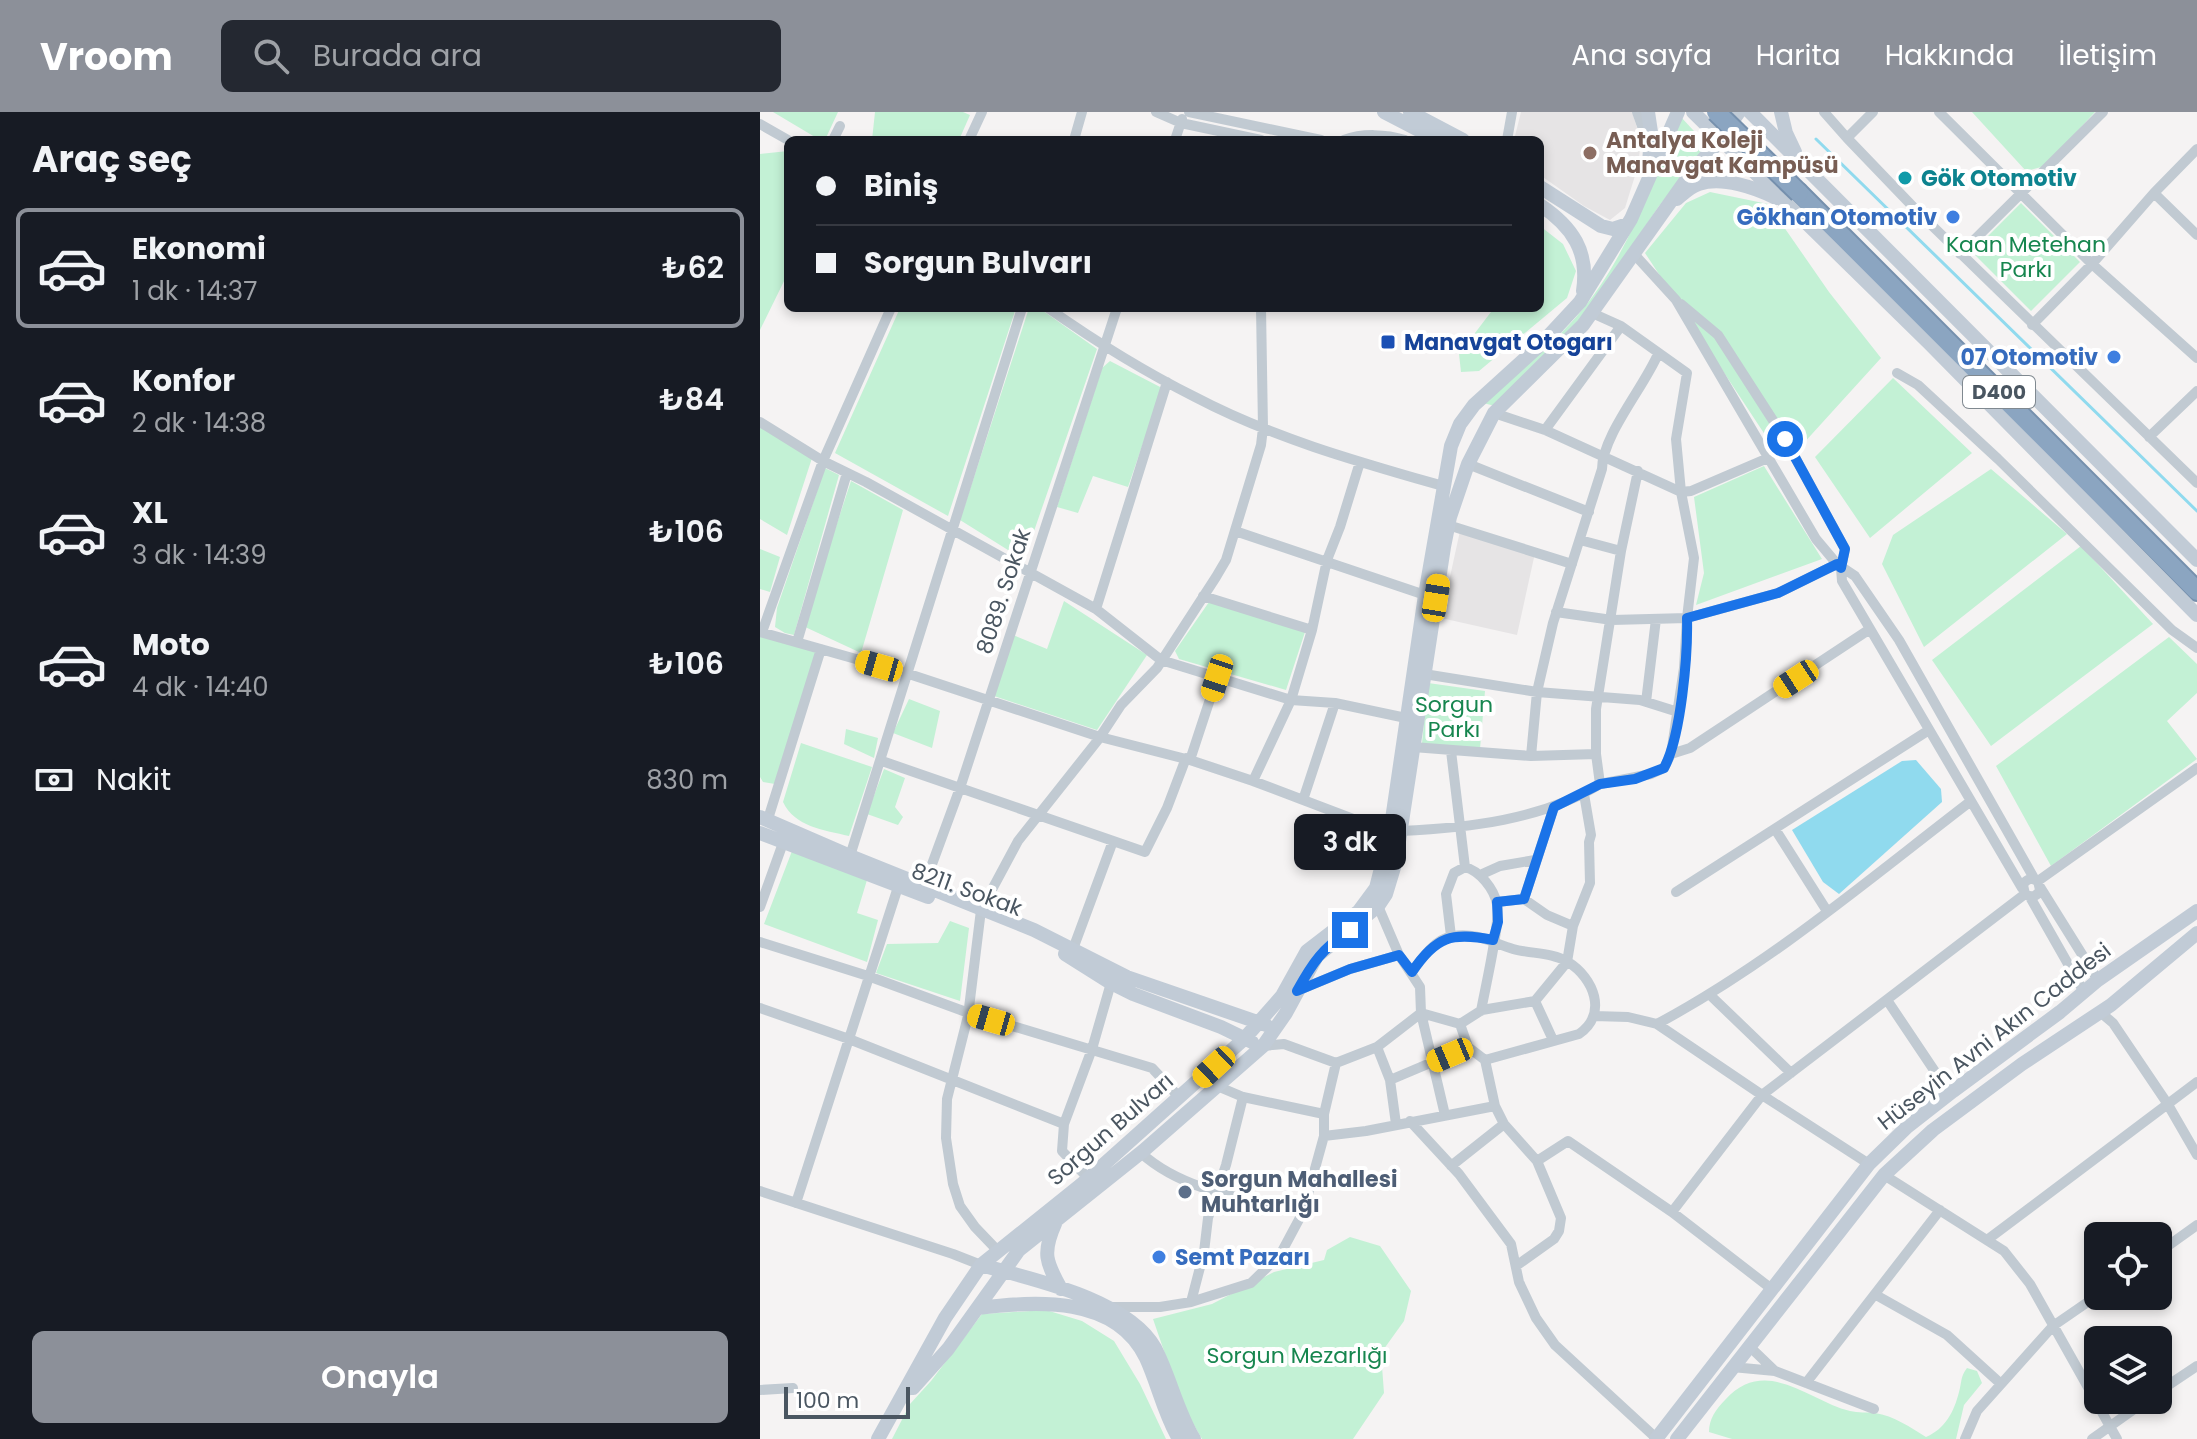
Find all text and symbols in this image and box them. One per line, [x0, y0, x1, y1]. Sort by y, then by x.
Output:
search box [221, 20, 781, 92]
text: Vroom [40, 30, 173, 83]
icon: search [249, 34, 293, 78]
text: Burada ara [313, 34, 482, 77]
text: Ana sayfa [1571, 36, 1712, 75]
text: Harita [1756, 36, 1841, 75]
text: Hakkında [1885, 36, 2014, 75]
text: İletişim [2058, 36, 2157, 75]
place label: Antalya Koleji Manavgat Kampüsü [1606, 125, 1839, 181]
text: Araç seç [32, 134, 192, 185]
marker: Antalya Koleji Manavgat Kampüsü [1581, 144, 1599, 162]
place label: Gök Otomotiv [1921, 163, 2077, 194]
text: Biniş [864, 164, 938, 207]
marker: Gök Otomotiv [1896, 169, 1914, 187]
place label: Gökhan Otomotiv [1737, 202, 1937, 233]
marker: Gökhan Otomotiv [1944, 208, 1962, 226]
text: Ekonomi [132, 227, 266, 270]
park label: Kaan Metehan Parkı [1946, 229, 2106, 285]
icon: car [36, 232, 108, 304]
text: Sorgun Bulvarı [864, 241, 1092, 284]
text: ₺62 [662, 246, 724, 289]
text: 1 dk · 14:37 [132, 273, 257, 309]
place label: Manavgat Otogarı [1404, 327, 1613, 358]
marker: Manavgat Otogarı [1379, 333, 1397, 351]
place label: 07 Otomotiv [1960, 342, 2098, 373]
marker: 07 Otomotiv [2105, 348, 2123, 366]
text: Konfor [132, 359, 235, 402]
icon: car [36, 364, 108, 436]
road number: D400 [1963, 376, 2035, 408]
text: ₺84 [660, 378, 724, 421]
text: 2 dk · 14:38 [132, 405, 266, 441]
route start [1767, 421, 1803, 457]
text: XL [132, 491, 168, 534]
icon: car [36, 496, 108, 568]
text: ₺106 [649, 510, 724, 553]
street label: 8089. Sokak [969, 524, 1039, 658]
text: 3 dk · 14:39 [132, 537, 267, 573]
car [1420, 572, 1452, 624]
text: Moto [132, 623, 210, 666]
icon: car [36, 628, 108, 700]
text: ₺106 [649, 642, 724, 685]
car [853, 648, 905, 684]
car [1198, 651, 1236, 705]
car [1769, 656, 1823, 702]
text: 4 dk · 14:40 [132, 669, 269, 705]
park label: Sorgun Parkı [1415, 689, 1493, 745]
icon: cash [32, 758, 76, 802]
text: Nakit [96, 758, 171, 801]
text: 830 m [646, 762, 728, 798]
callout: 3 dk [1294, 814, 1406, 870]
text: 3 dk [1323, 824, 1377, 860]
street label: 8211. Sokak [907, 855, 1027, 924]
route end [1332, 912, 1368, 948]
street label: Hüseyin Avni Akın Caddesi [1871, 935, 2117, 1137]
car [965, 1002, 1017, 1038]
car [1423, 1035, 1477, 1075]
car [1188, 1042, 1240, 1092]
street label: Sorgun Bulvarı [1041, 1066, 1180, 1193]
place label: Sorgun Mahallesi Muhtarlığı [1201, 1164, 1397, 1220]
marker: Sorgun Mahallesi Muhtarlığı [1176, 1183, 1194, 1201]
map controls [2084, 1222, 2172, 1414]
button: locate [2084, 1222, 2172, 1310]
place label: Semt Pazarı [1175, 1242, 1310, 1273]
marker: Semt Pazarı [1150, 1248, 1168, 1266]
button: layers [2084, 1326, 2172, 1414]
button: Onayla [32, 1331, 728, 1423]
park label: Sorgun Mezarlığı [1207, 1340, 1387, 1371]
scale bar [784, 1383, 910, 1419]
text: 100 m [796, 1385, 859, 1416]

